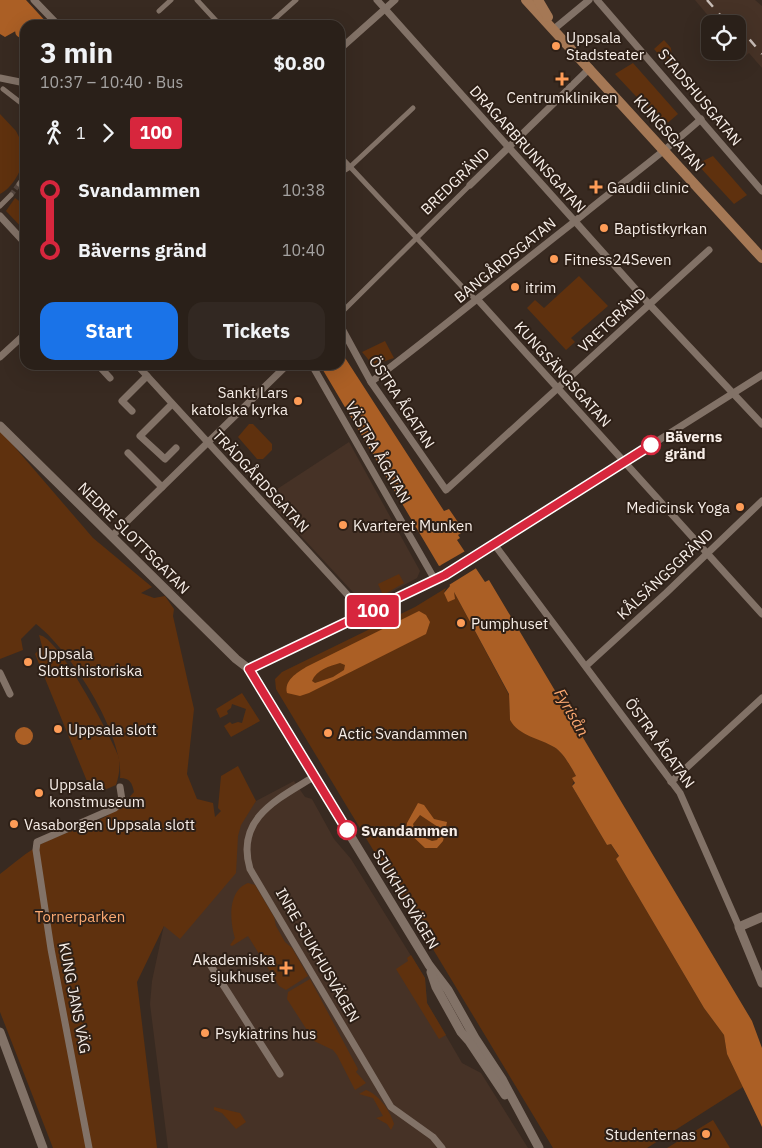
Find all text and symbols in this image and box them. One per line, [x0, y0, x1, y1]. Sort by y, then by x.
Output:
map controls [701, 15, 746, 60]
button: locate [701, 15, 746, 60]
place label: Uppsala Stadsteater [566, 28, 645, 64]
text: 3 min [40, 34, 113, 71]
marker: Uppsala Stadsteater [550, 40, 562, 52]
street label: STADSHUSGATAN [654, 45, 746, 149]
text: $0.80 [273, 51, 325, 75]
text: 10:37 – 10:40 · Bus [40, 72, 183, 92]
marker: Centrumkliniken [555, 72, 569, 86]
street label: DRAGARBRUNNSGATAN [466, 81, 590, 217]
place label: Centrumkliniken [507, 88, 617, 107]
street label: KUNGSGATAN [630, 91, 708, 175]
icon: walk [40, 119, 68, 147]
icon: forward [94, 119, 122, 147]
text: 100 [140, 121, 172, 144]
text: 1 [76, 123, 86, 143]
street label: BREDGRÄND [417, 143, 493, 219]
text: Svandammen [78, 178, 200, 202]
place label: Gaudii clinic [607, 178, 689, 197]
text: 10:38 [282, 180, 325, 200]
marker: Gaudii clinic [589, 180, 603, 194]
street label: BANGÅRDSGATAN [450, 213, 560, 307]
place label: Baptistkyrkan [614, 219, 707, 238]
marker: Baptistkyrkan [598, 222, 610, 234]
text: Bäverns gränd [78, 238, 207, 262]
text: 10:40 [282, 240, 325, 260]
place label: Fitness24Seven [564, 250, 672, 269]
marker: Fitness24Seven [548, 253, 560, 265]
place label: itrim [525, 278, 556, 297]
marker: itrim [509, 281, 521, 293]
street label: VRETGRÄND [574, 284, 650, 356]
button: Start [40, 302, 178, 360]
button: Tickets [188, 302, 325, 360]
street label: KUNGSÄNGSGATAN [511, 317, 615, 431]
street label: ÖSTRA ÅGATAN [365, 352, 439, 452]
place label: Sankt Lars katolska kyrka [191, 383, 288, 419]
marker: Sankt Lars katolska kyrka [292, 395, 304, 407]
street label: VÄSTRA ÅGATAN [341, 398, 415, 506]
street label: TRÄDGÅRDSGATAN [209, 426, 313, 536]
place label: Bäverns gränd [665, 427, 723, 463]
marker: Bäverns gränd [641, 435, 661, 455]
street label: NEDRE SLOTTSGATAN [74, 478, 194, 598]
place label: Medicinsk Yoga [626, 498, 730, 517]
marker: Medicinsk Yoga [734, 501, 746, 513]
place label: Kvarteret Munken [353, 516, 473, 535]
marker: Kvarteret Munken [337, 519, 349, 531]
street label: KÅLSÄNGSGRÄND [613, 524, 717, 624]
line badge: 100 [344, 595, 402, 627]
text: 100 [357, 599, 389, 622]
place label: Pumphuset [471, 614, 548, 633]
marker: Pumphuset [455, 617, 467, 629]
place label: Uppsala Slottshistoriska [38, 644, 142, 680]
marker: Uppsala Slottshistoriska [22, 656, 34, 668]
water label: Fyrisån [550, 684, 594, 740]
street label: ÖSTRA ÅGATAN [621, 694, 699, 792]
place label: Uppsala slott [68, 720, 157, 739]
marker: Uppsala slott [52, 723, 64, 735]
place label: Actic Svandammen [338, 724, 467, 743]
marker: Actic Svandammen [322, 727, 334, 739]
place label: Uppsala konstmuseum [49, 775, 145, 811]
marker: Uppsala konstmuseum [33, 787, 45, 799]
place label: Vasaborgen Uppsala slott [24, 815, 195, 834]
marker: Vasaborgen Uppsala slott [8, 818, 20, 830]
marker: Svandammen [337, 820, 357, 840]
place label: Svandammen [361, 821, 458, 840]
street label: SJUKHUSVÄGEN [369, 846, 443, 952]
street label: INRE SJUKHUSVÄGEN [272, 885, 364, 1025]
park label: Tornerparken [35, 907, 125, 926]
street label: KUNG JANS VÄG [55, 941, 95, 1055]
place label: Akademiska sjukhuset [193, 950, 275, 986]
marker: Akademiska sjukhuset [279, 961, 293, 975]
place label: Psykiatrins hus [215, 1024, 316, 1043]
marker: Psykiatrins hus [199, 1027, 211, 1039]
place label: Studenternas [605, 1125, 696, 1144]
marker: Studenternas [700, 1128, 712, 1140]

